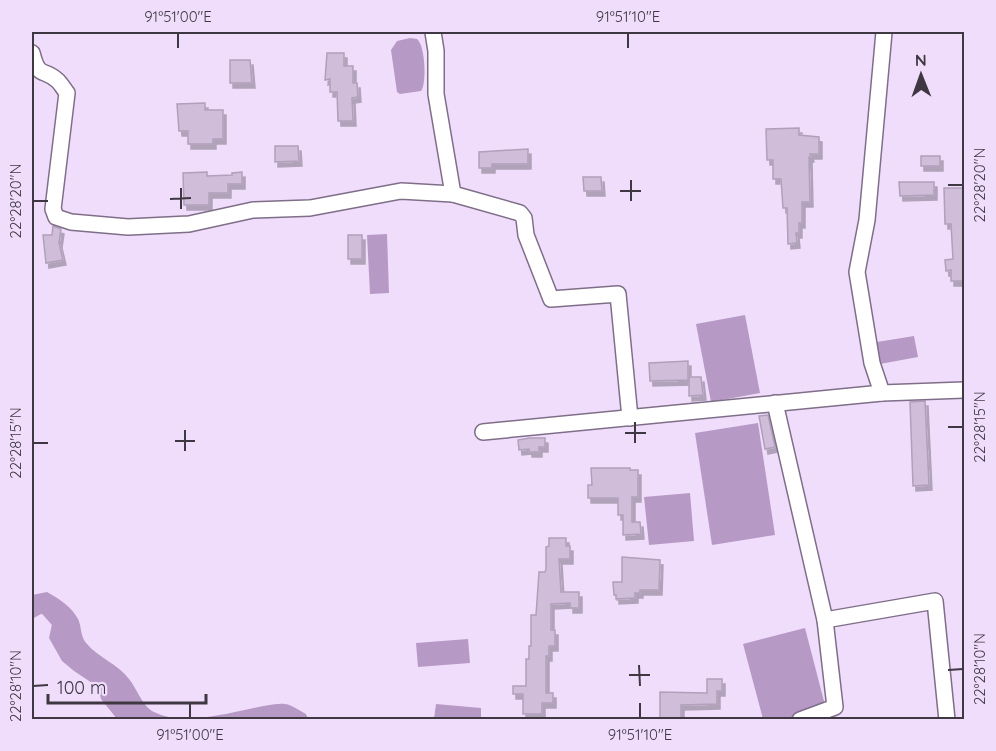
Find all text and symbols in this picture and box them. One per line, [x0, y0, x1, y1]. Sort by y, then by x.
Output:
text: 91°51'00"E [144, 7, 212, 26]
text: 91°51'10"E [596, 7, 660, 26]
north arrow [891, 45, 951, 105]
text: N [915, 50, 927, 70]
text: 22°28'20"N [970, 148, 989, 222]
text: 22°28'20"N [6, 164, 25, 238]
text: 22°28'15"N [970, 391, 989, 463]
text: 22°28'15"N [6, 407, 25, 479]
text: 22°28'10"N [970, 633, 989, 705]
text: 22°28'10"N [6, 650, 25, 722]
scale bar [48, 667, 206, 705]
text: 100 m [57, 676, 106, 699]
text: 91°51'00"E [156, 725, 224, 744]
text: 91°51'10"E [608, 725, 672, 744]

